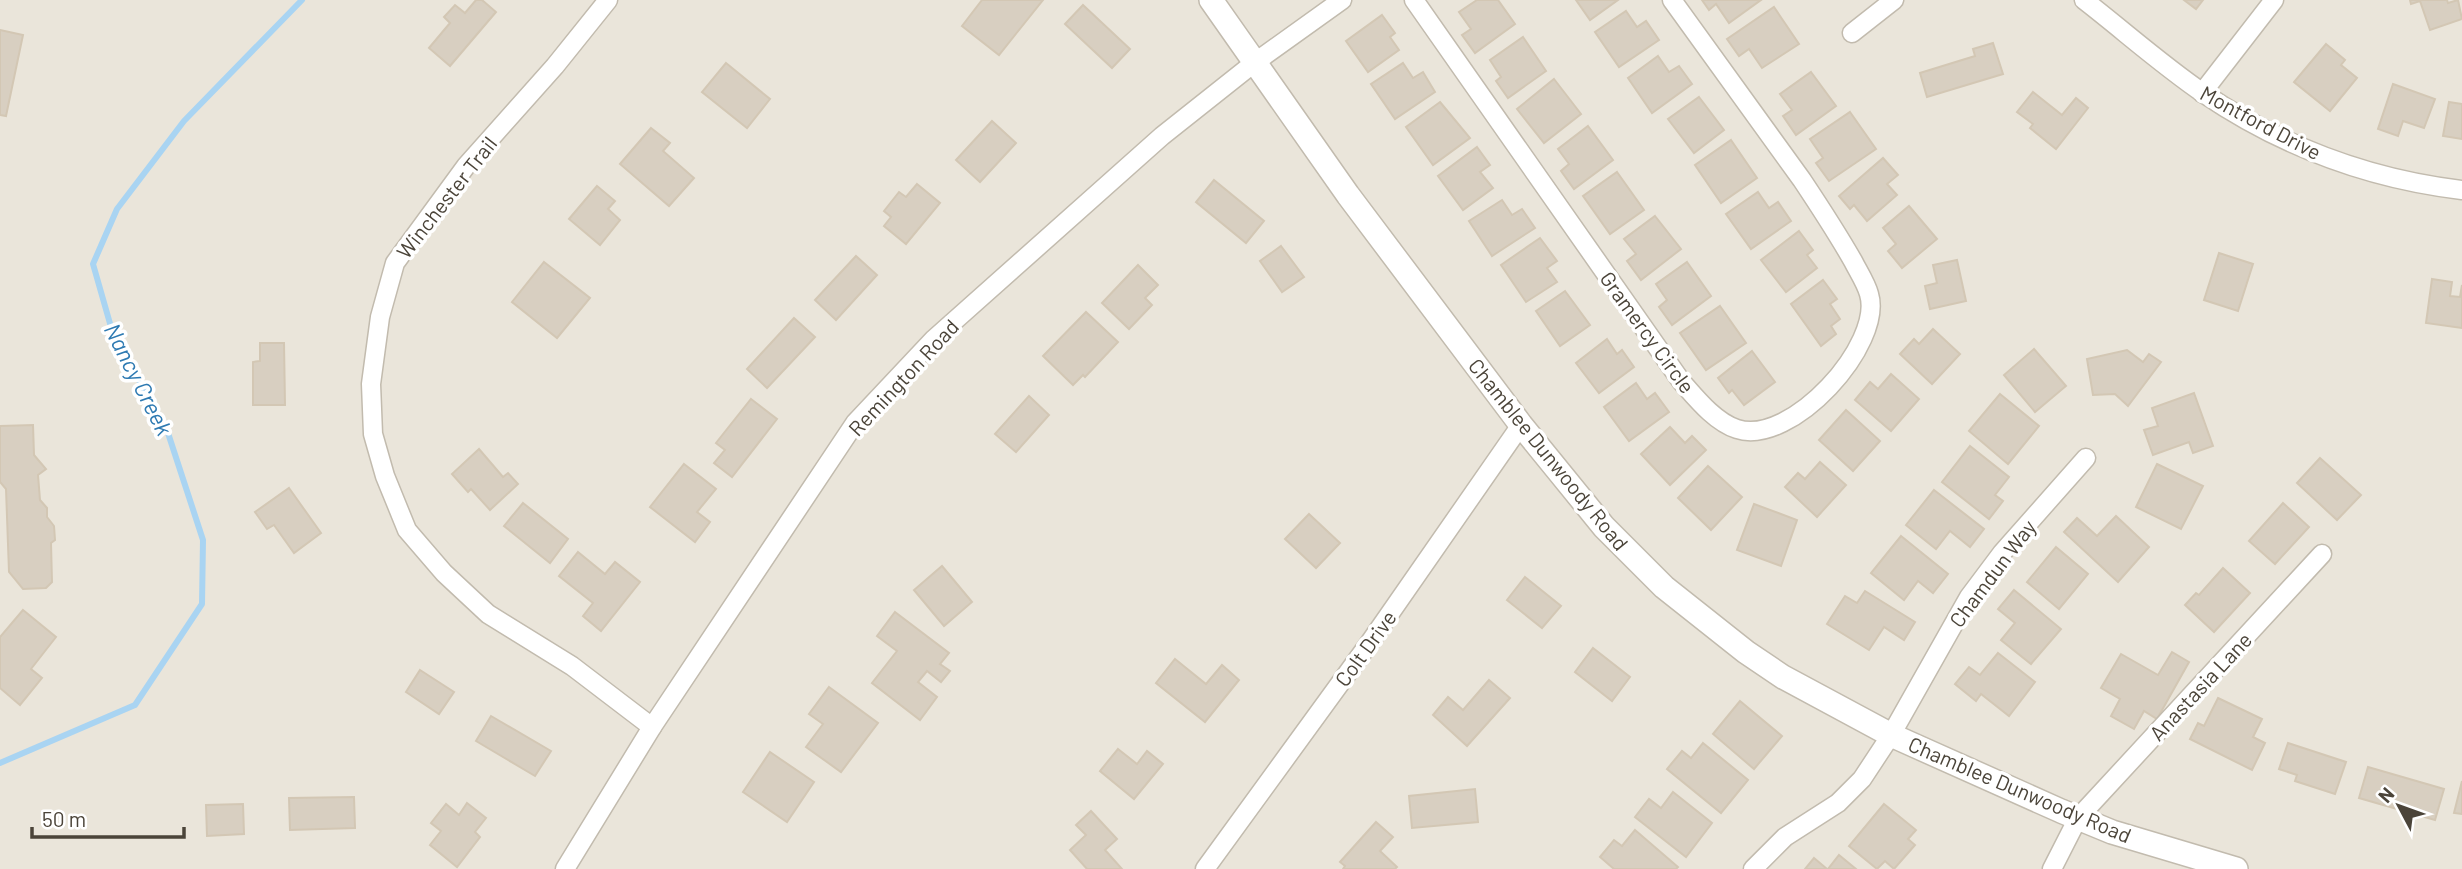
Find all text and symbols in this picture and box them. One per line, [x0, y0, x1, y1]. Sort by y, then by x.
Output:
street label: Montford Drive [2196, 80, 2326, 164]
street label: Winchester Trail [391, 131, 501, 263]
street label: Gramercy Circle [1595, 266, 1701, 398]
street label: Remington Road [843, 314, 963, 440]
water label: Nancy Creek [99, 318, 179, 440]
street label: Chamblee Dunwoody Road [1464, 353, 1634, 555]
street label: Chamdun Way [1944, 514, 2041, 632]
street label: Colt Drive [1329, 605, 1401, 691]
street label: Anastasia Lane [2144, 627, 2256, 745]
street label: Chamblee Dunwoody Road [1905, 731, 2135, 847]
north arrow [2364, 771, 2434, 841]
text: N [2373, 782, 2399, 807]
scale bar [32, 796, 184, 840]
text: 50 m [42, 806, 86, 831]

